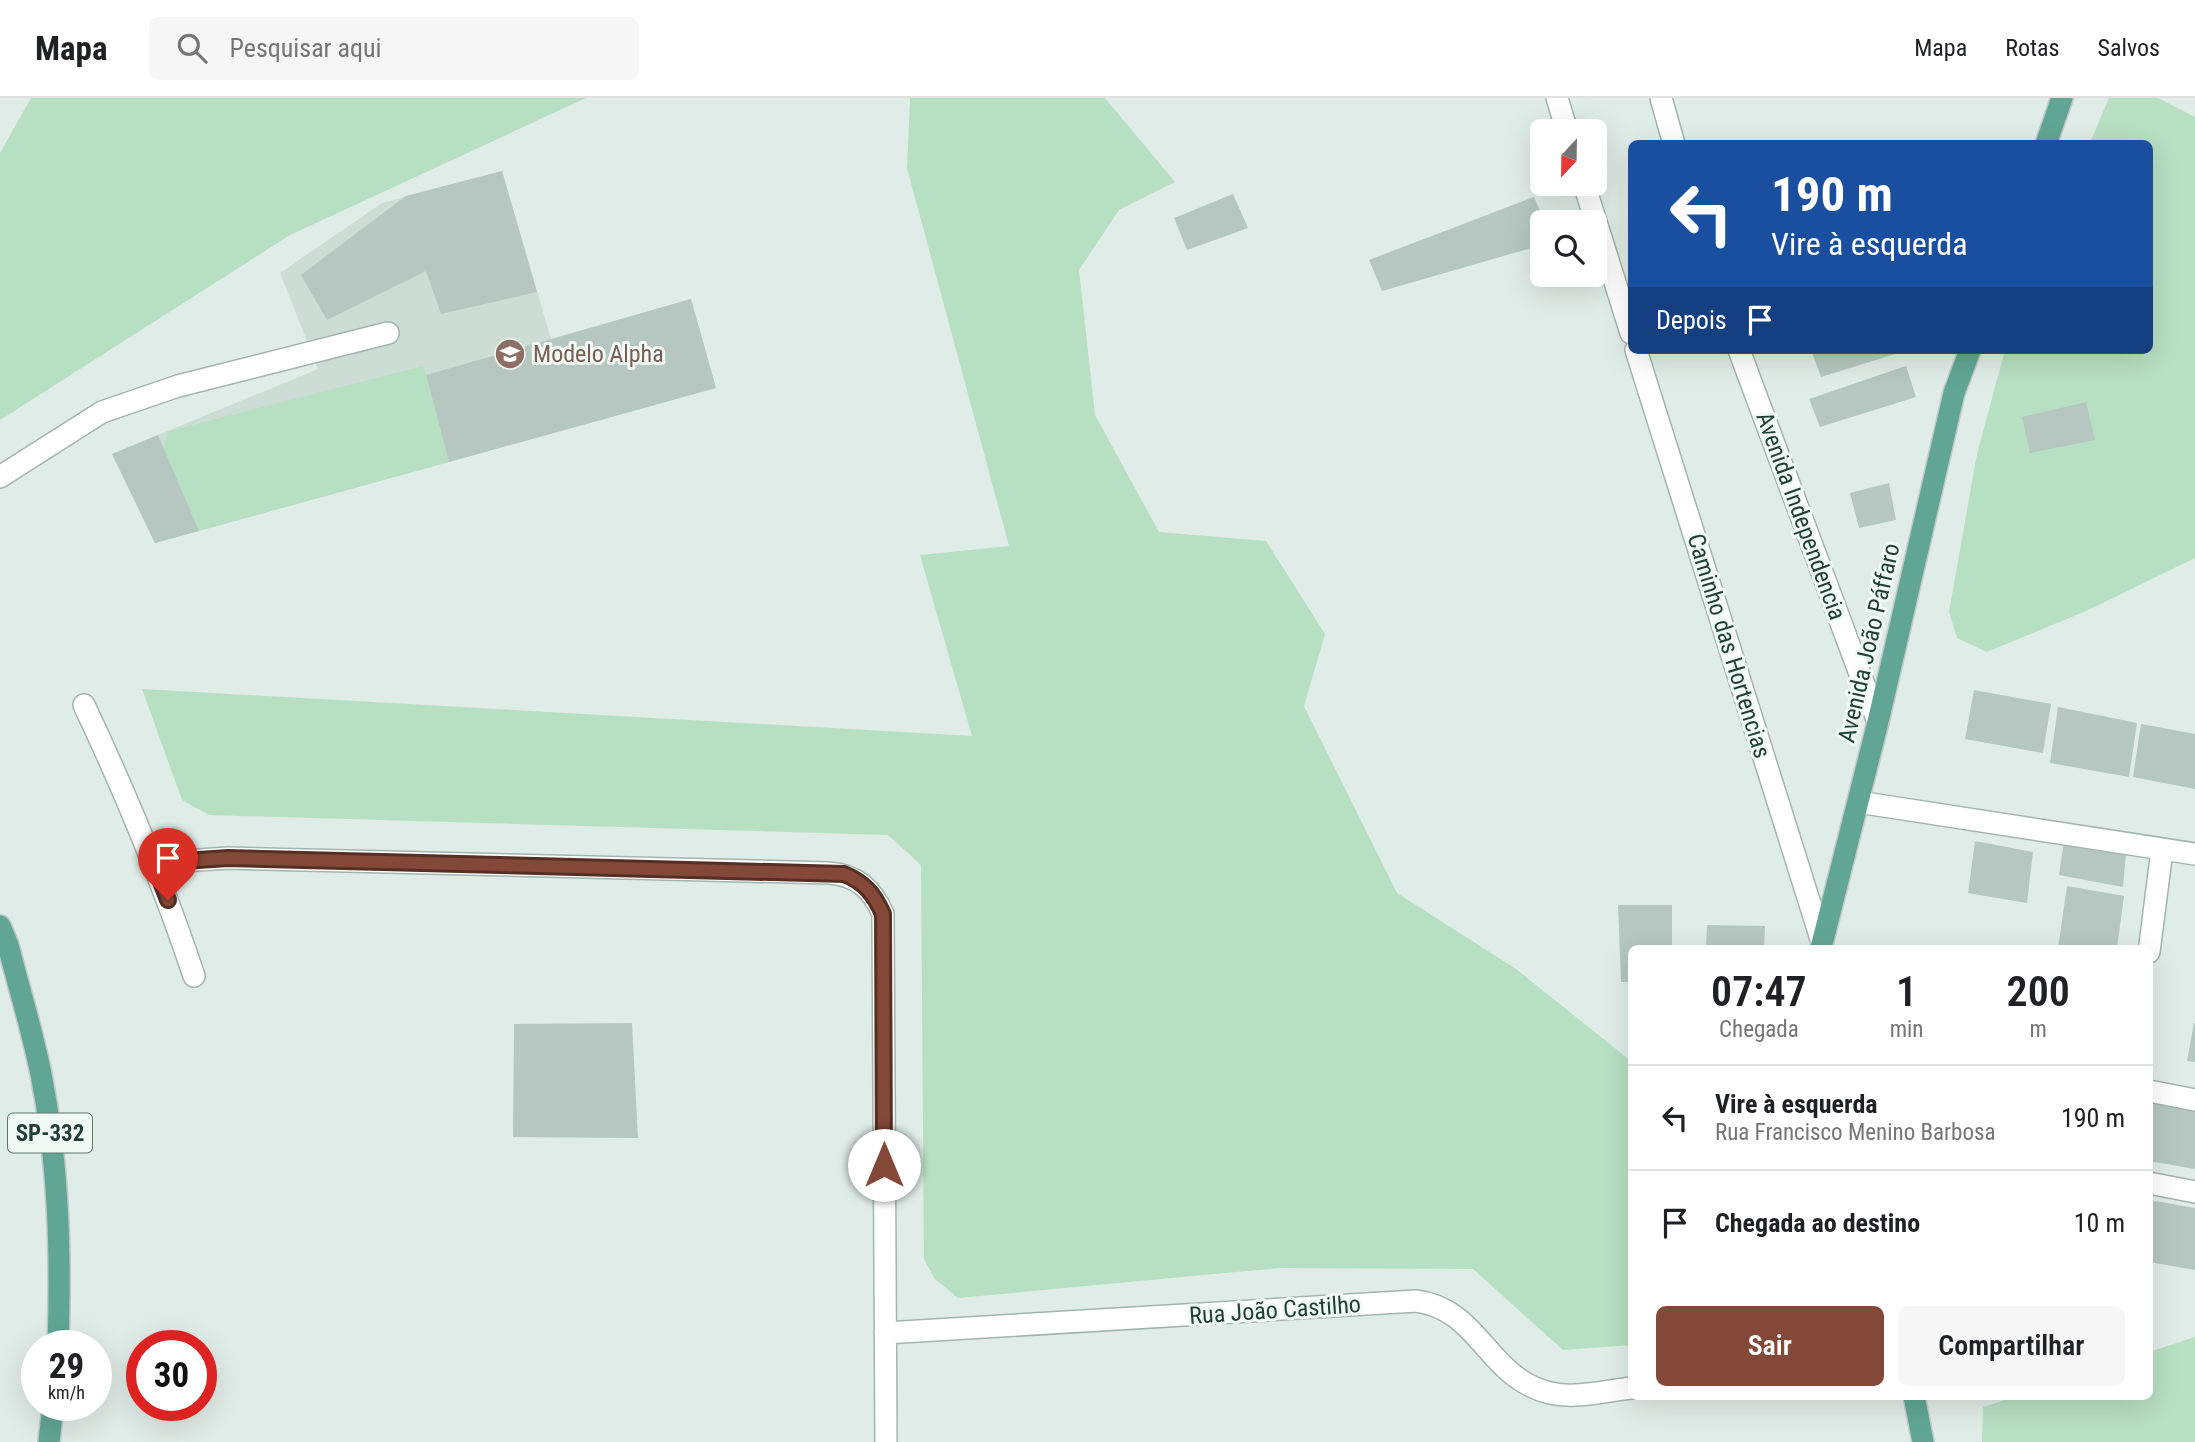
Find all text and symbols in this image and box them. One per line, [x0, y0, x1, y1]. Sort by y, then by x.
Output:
search box [149, 17, 639, 80]
text: Mapa [35, 29, 107, 68]
icon: search [173, 29, 211, 67]
text: Pesquisar aqui [229, 33, 382, 63]
text: Mapa [1914, 34, 1967, 62]
text: Rotas [2005, 34, 2059, 62]
text: Salvos [2097, 34, 2160, 62]
north arrow [1530, 119, 1606, 196]
map controls [1530, 119, 1607, 287]
text: 190 m [1771, 166, 1893, 223]
icon: left [1656, 168, 1747, 259]
button: search [1530, 210, 1607, 287]
text: Vire à esquerda [1771, 225, 1967, 263]
icon: arrive [1741, 301, 1779, 339]
text: Depois [1656, 305, 1727, 335]
school or university icon: Modelo Alpha [493, 337, 527, 371]
place label: Modelo Alpha [533, 340, 664, 368]
street label: Avenida Independencia [1750, 408, 1852, 624]
street label: Caminho das Hortencias [1682, 530, 1776, 762]
street label: Avenida João Páffaro [1832, 541, 1906, 745]
pin [138, 828, 198, 900]
icon: arrive [149, 839, 187, 877]
text: 07:47 [1711, 967, 1807, 1016]
text: 1 [1896, 967, 1917, 1016]
text: 200 [2007, 967, 2070, 1016]
text: Chegada [1719, 1016, 1799, 1043]
text: min [1890, 1016, 1923, 1043]
text: m [2030, 1016, 2047, 1043]
text: Vire à esquerda [1715, 1089, 1878, 1119]
icon: left [1656, 1099, 1694, 1137]
text: 190 m [2061, 1103, 2125, 1133]
road number: SP-332 [8, 1114, 92, 1152]
text: Rua Francisco Menino Barbosa [1715, 1119, 1995, 1146]
position arrow [847, 1128, 921, 1202]
icon: arrive [1656, 1204, 1694, 1242]
text: Chegada ao destino [1715, 1208, 1920, 1238]
text: 10 m [2074, 1208, 2125, 1238]
street label: Rua João Castilho [1188, 1290, 1362, 1330]
button: Sair [1656, 1306, 1884, 1386]
button: Compartilhar [1898, 1306, 2125, 1386]
speed limit sign: 30 [126, 1330, 217, 1421]
text: 29 [49, 1346, 84, 1387]
text: km/h [48, 1382, 85, 1403]

